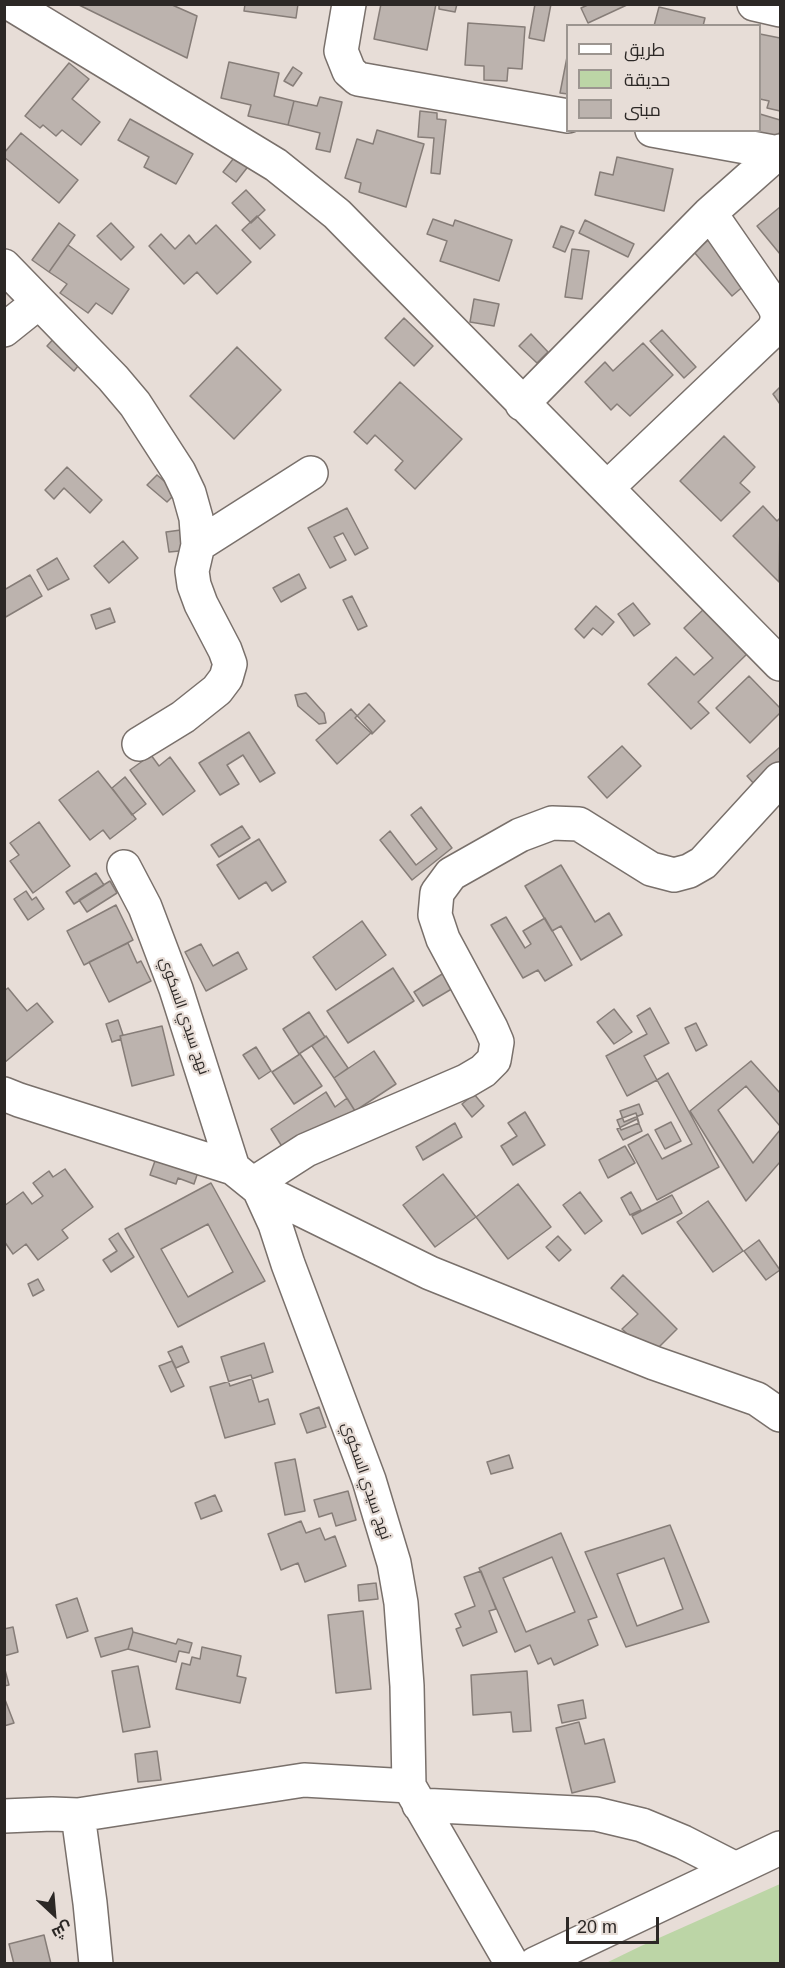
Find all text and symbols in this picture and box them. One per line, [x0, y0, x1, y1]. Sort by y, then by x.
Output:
legend [566, 24, 761, 132]
text: طريق [624, 40, 665, 60]
text: حديقة [624, 70, 670, 90]
text: مبنى [624, 100, 661, 120]
street label: نهج سيدي السكوي [155, 955, 213, 1077]
street label: نهج سيدي السكوي [337, 1420, 395, 1542]
north arrow [24, 1884, 84, 1944]
scale bar [569, 1905, 662, 1943]
text: 20 m [577, 1917, 617, 1937]
text: ش [49, 1918, 75, 1943]

